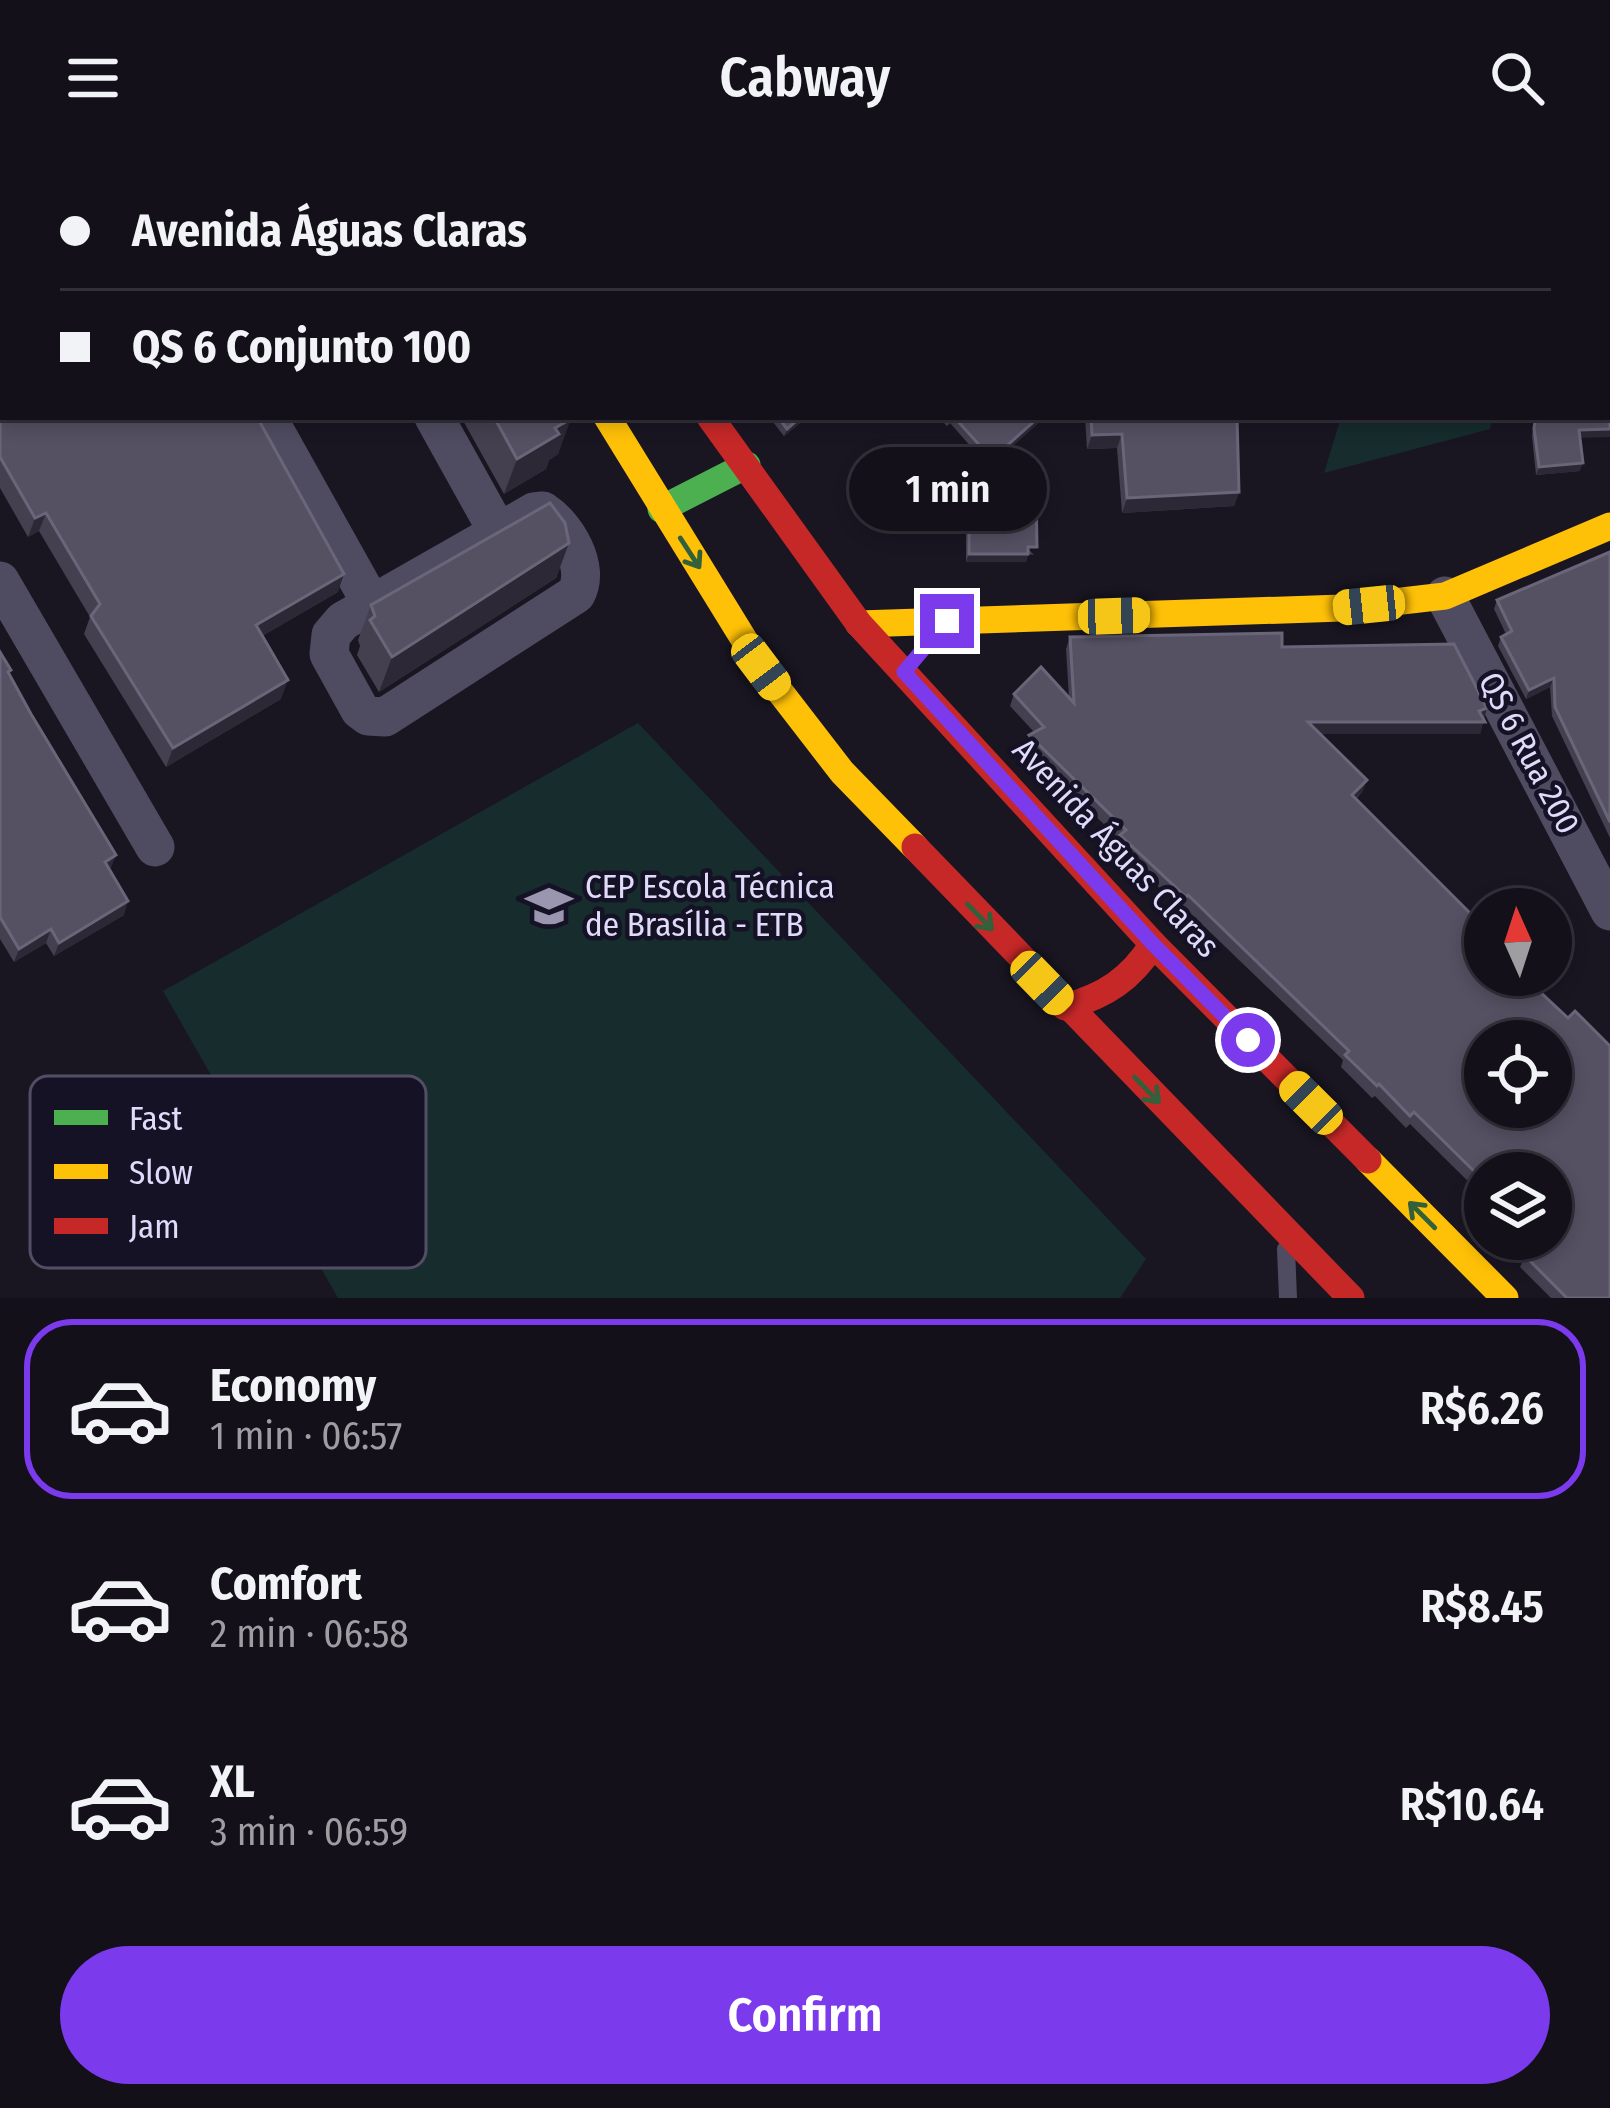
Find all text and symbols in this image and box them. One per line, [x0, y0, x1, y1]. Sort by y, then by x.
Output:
icon: menu [60, 45, 126, 111]
icon: search [1484, 45, 1550, 111]
text: Cabway [720, 46, 890, 110]
text: Avenida Águas Claras [132, 204, 527, 258]
text: QS 6 Conjunto 100 [132, 320, 471, 374]
callout: 1 min [848, 447, 1046, 531]
text: 1 min [906, 466, 990, 512]
one-way arrow [677, 535, 702, 569]
car [1331, 583, 1407, 627]
route end [920, 594, 974, 648]
car [1077, 597, 1151, 635]
car [725, 627, 797, 707]
street label: QS 6 Rua 200 [1470, 665, 1588, 841]
street label: Avenida Águas Claras [1004, 730, 1228, 966]
place label: CEP Escola Técnica de Brasília - ETB [585, 867, 835, 945]
school or university icon: CEP Escola Técnica de Brasília - ETB [524, 881, 574, 931]
north arrow [1464, 888, 1572, 996]
map controls [1464, 888, 1572, 1260]
one-way arrow [965, 902, 993, 932]
car [1004, 945, 1080, 1021]
route start [1221, 1013, 1275, 1067]
button: locate [1464, 1020, 1572, 1128]
car [1273, 1065, 1349, 1141]
one-way arrow [1132, 1075, 1161, 1104]
legend [30, 1076, 426, 1268]
text: Fast [129, 1099, 183, 1139]
button: layers [1464, 1152, 1572, 1260]
text: Slow [129, 1153, 193, 1193]
one-way arrow [1408, 1201, 1437, 1230]
text: Jam [129, 1207, 180, 1247]
icon: car [66, 1355, 174, 1463]
text: Economy [210, 1359, 376, 1413]
text: R$6.26 [1420, 1382, 1544, 1436]
text: 1 min · 06:57 [210, 1413, 402, 1459]
icon: car [66, 1553, 174, 1661]
text: Comfort [210, 1557, 362, 1611]
text: R$8.45 [1420, 1580, 1544, 1634]
text: 2 min · 06:58 [210, 1611, 409, 1657]
icon: car [66, 1751, 174, 1859]
text: XL [210, 1755, 255, 1809]
text: R$10.64 [1400, 1778, 1544, 1832]
text: 3 min · 06:59 [210, 1809, 408, 1855]
button: Confirm [60, 1946, 1550, 2084]

